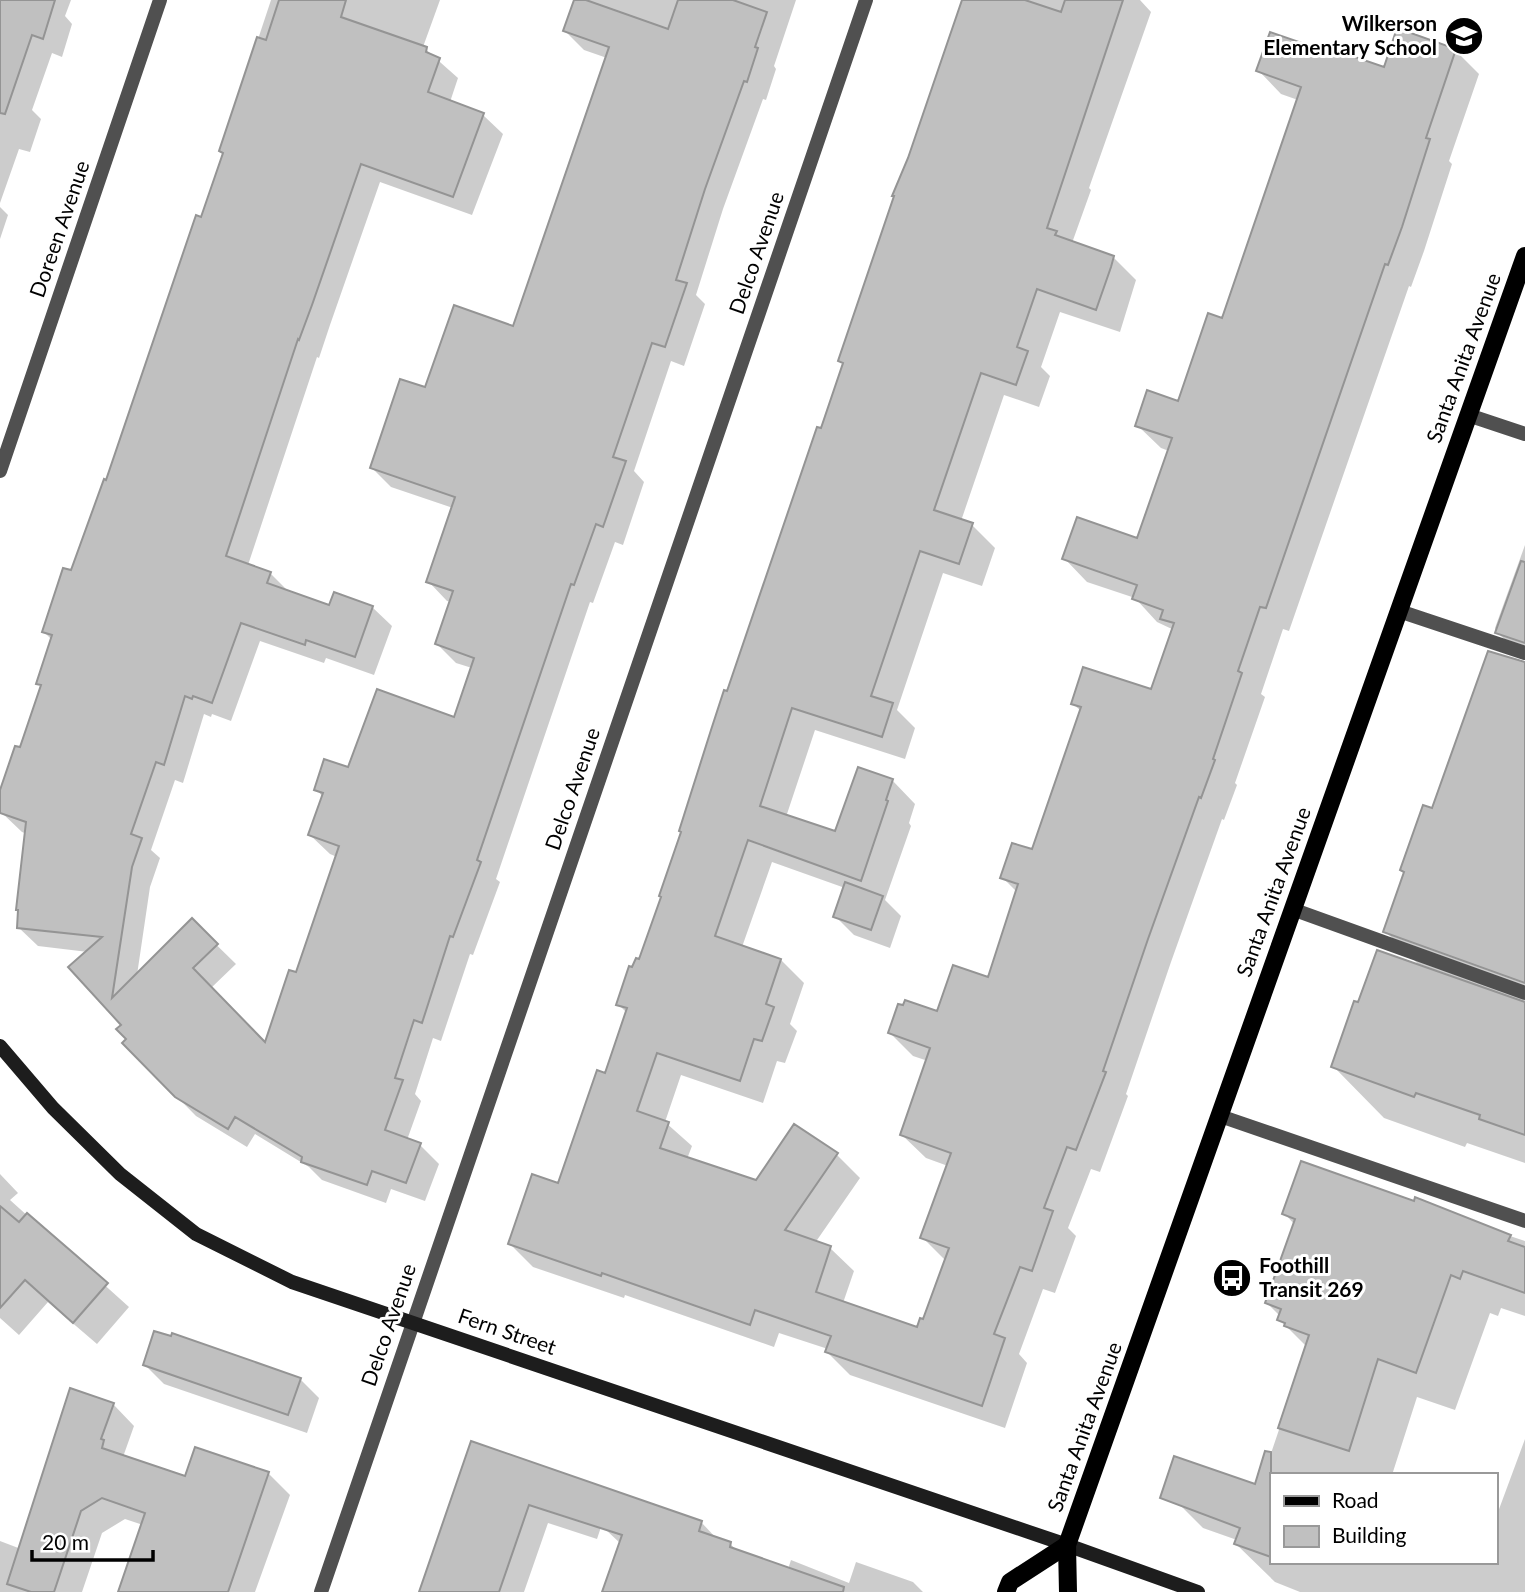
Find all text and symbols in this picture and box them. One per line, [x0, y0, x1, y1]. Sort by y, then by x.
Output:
place label: Wilkerson Elementary School [1263, 10, 1437, 59]
school or university icon: Wilkerson Elementary School [1443, 15, 1485, 57]
street label: Doreen Avenue [23, 157, 94, 300]
street label: Delco Avenue [723, 188, 788, 317]
street label: Santa Anita Avenue [1420, 269, 1505, 446]
street label: Delco Avenue [539, 724, 604, 853]
street label: Santa Anita Avenue [1230, 803, 1315, 980]
place label: Foothill Transit 269 [1259, 1252, 1364, 1301]
bus stop icon: Foothill Transit 269 [1211, 1257, 1253, 1299]
street label: Delco Avenue [355, 1260, 420, 1389]
street label: Fern Street [455, 1302, 560, 1359]
street label: Santa Anita Avenue [1041, 1338, 1126, 1515]
legend [1270, 1473, 1497, 1564]
text: Road [1332, 1487, 1379, 1512]
scale bar [32, 1518, 152, 1562]
text: Building [1332, 1522, 1407, 1547]
text: 20 m [42, 1529, 89, 1554]

